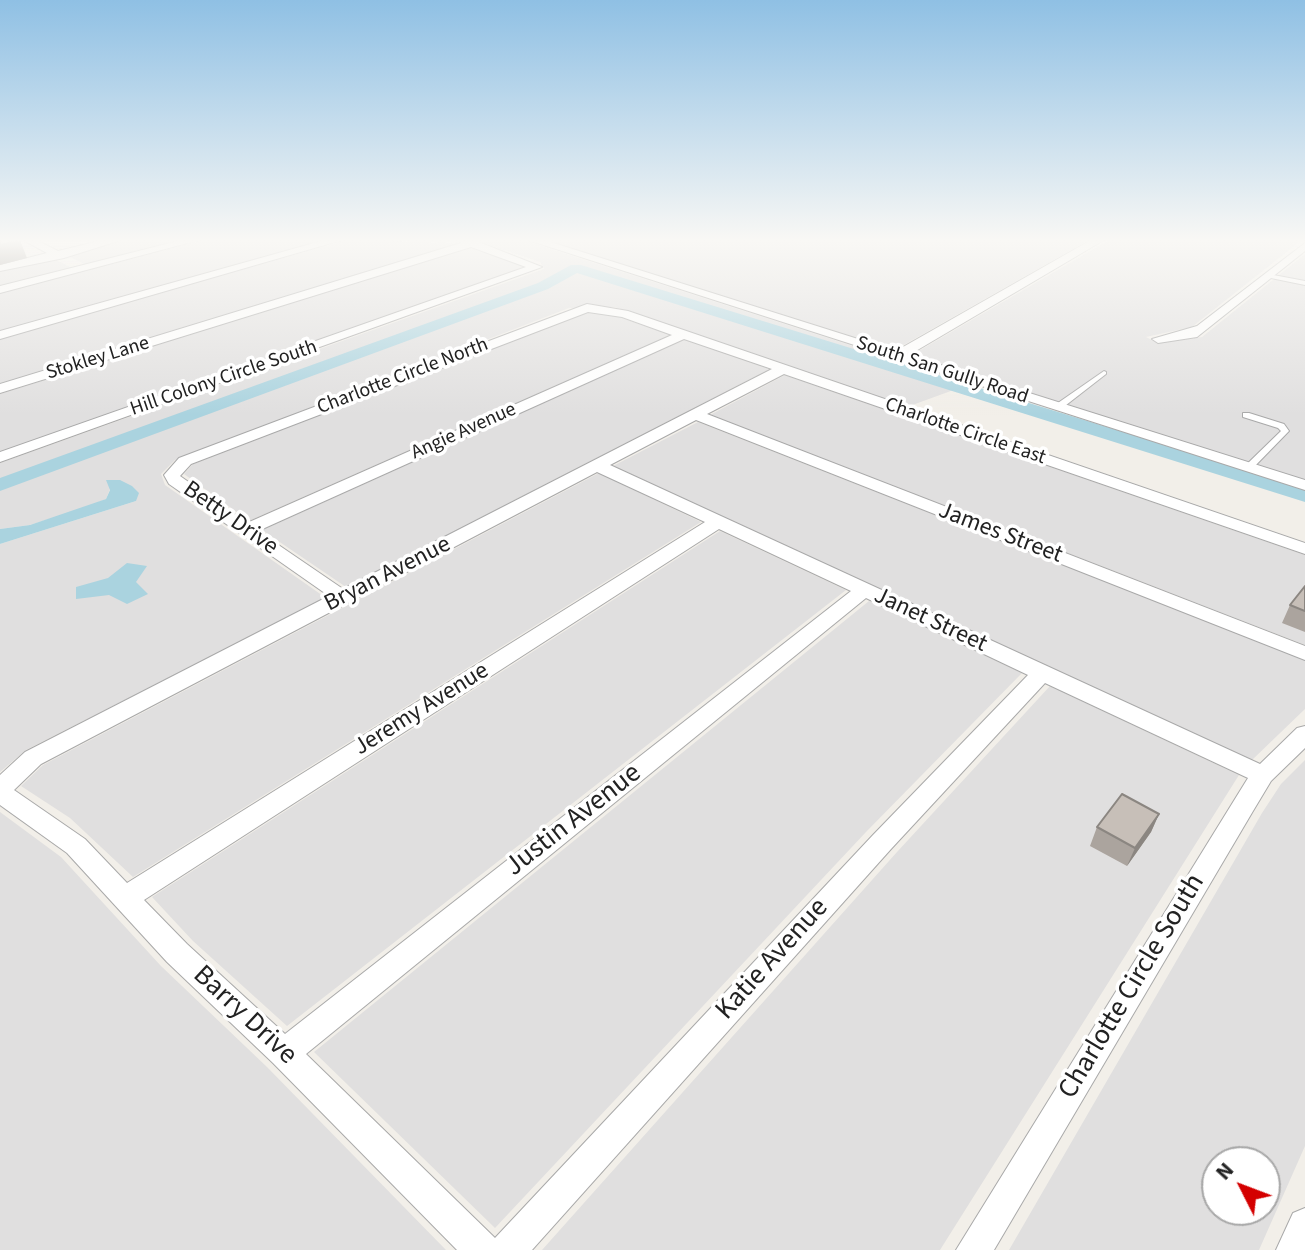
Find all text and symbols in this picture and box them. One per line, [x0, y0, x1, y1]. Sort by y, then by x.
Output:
street label: Stokley Lane [44, 332, 152, 386]
street label: South San Gully Road [853, 332, 1031, 410]
street label: Charlotte Circle North [314, 333, 492, 421]
street label: Hill Colony Circle South [127, 336, 321, 422]
street label: Charlotte Circle East [882, 393, 1048, 471]
street label: Angie Avenue [408, 398, 520, 466]
street label: Betty Drive [177, 476, 283, 562]
street label: James Street [934, 497, 1066, 571]
street label: Bryan Avenue [320, 531, 456, 619]
street label: Janet Street [869, 582, 991, 660]
street label: Jeremy Avenue [349, 657, 495, 763]
street label: Justin Avenue [499, 757, 649, 885]
street label: Charlotte Circle South [1053, 869, 1213, 1105]
street label: Katie Avenue [710, 892, 836, 1028]
street label: Barry Drive [185, 959, 303, 1073]
north arrow [1201, 1146, 1281, 1226]
text: N [1208, 1155, 1241, 1187]

